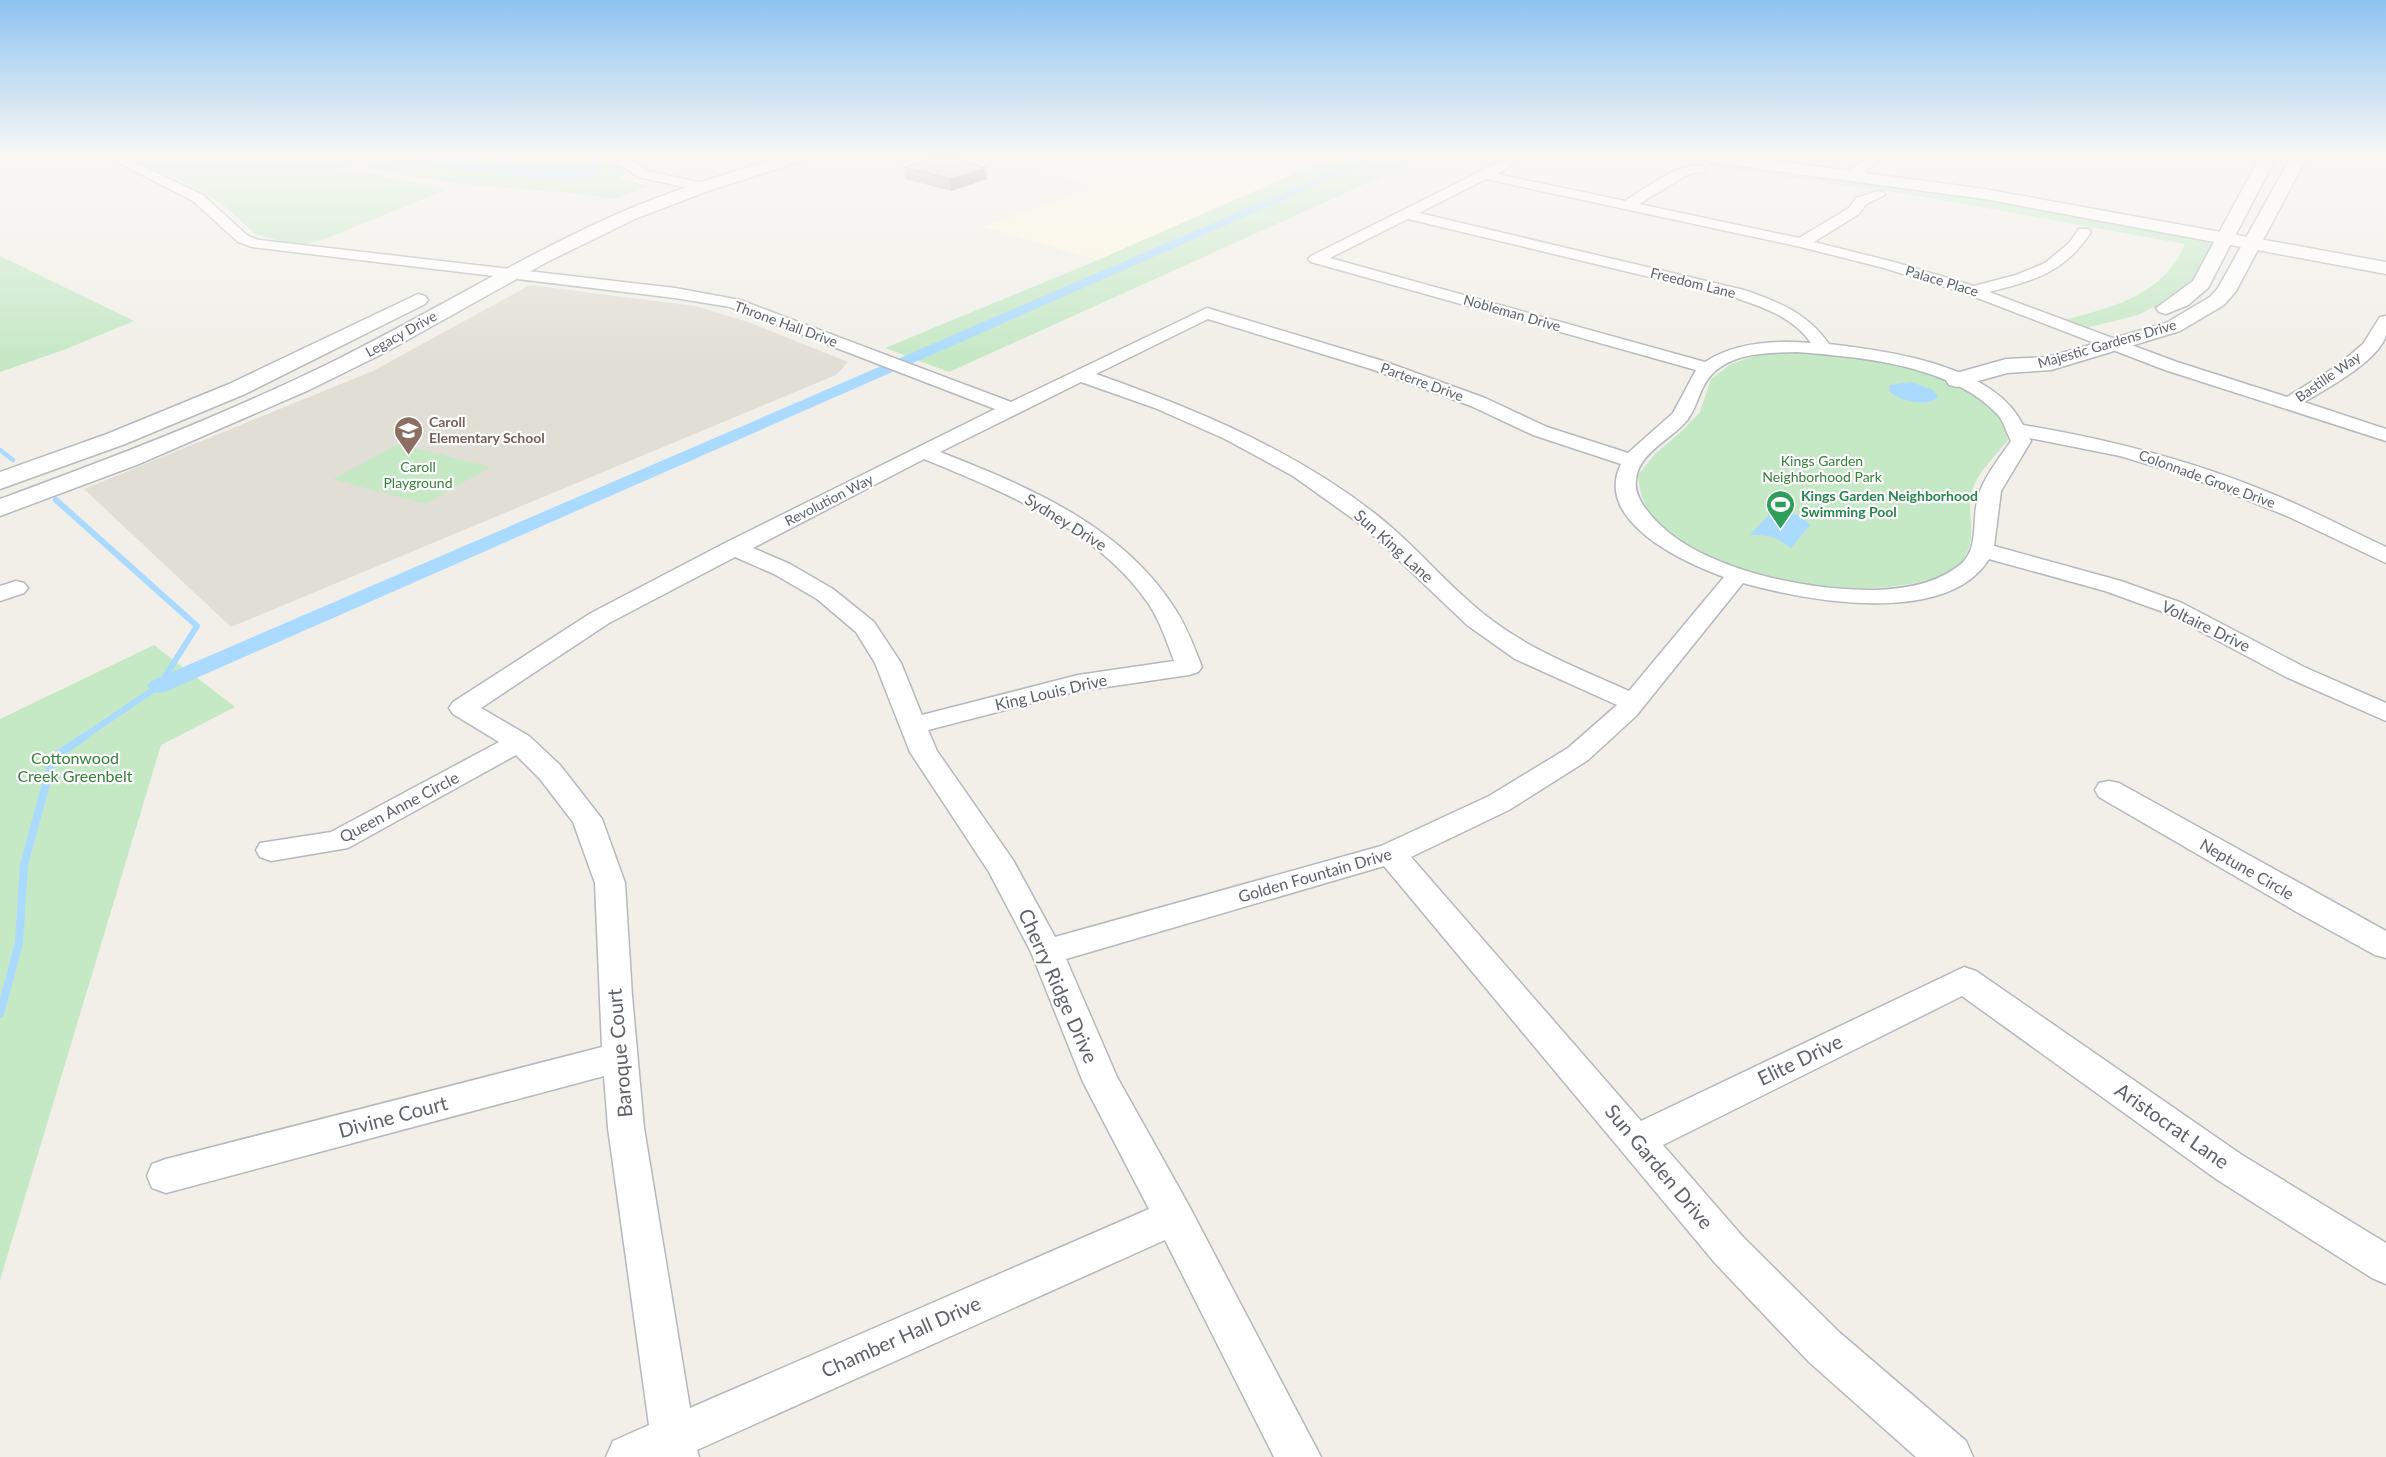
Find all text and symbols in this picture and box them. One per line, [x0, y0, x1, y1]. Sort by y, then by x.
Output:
street label: Palace Place [1904, 261, 1981, 300]
street label: Freedom Lane [1649, 264, 1737, 301]
street label: Nobleman Drive [1462, 291, 1563, 334]
street label: Throne Hall Drive [732, 297, 840, 350]
street label: Legacy Drive [362, 307, 439, 360]
street label: Majestic Gardens Drive [2036, 316, 2178, 371]
street label: Bastille Way [2292, 347, 2364, 405]
street label: Parterre Drive [1378, 359, 1466, 404]
place label: Caroll Elementary School [429, 413, 545, 446]
school or university icon: Caroll Elementary School [392, 414, 424, 456]
street label: Colonnade Grove Drive [2137, 446, 2278, 511]
park label: Kings Garden Neighborhood Park [1762, 452, 1883, 485]
park label: Caroll Playground [383, 458, 453, 491]
street label: Revolution Way [782, 470, 877, 529]
place label: Kings Garden Neighborhood Swimming Pool [1801, 487, 1978, 520]
sports icon: Kings Garden Neighborhood Swimming Pool [1764, 488, 1796, 530]
street label: Sydney Drive [1022, 489, 1111, 554]
street label: Sun King Lane [1351, 505, 1438, 586]
street label: Voltaire Drive [2159, 596, 2254, 655]
street label: King Louis Drive [993, 669, 1109, 714]
park label: Cottonwood Creek Greenbelt [17, 748, 133, 785]
street label: Queen Anne Circle [336, 767, 462, 846]
street label: Neptune Circle [2197, 834, 2298, 903]
street label: Golden Fountain Drive [1236, 844, 1394, 906]
street label: Cherry Ridge Drive [1014, 905, 1104, 1067]
street label: Baroque Court [601, 988, 637, 1118]
street label: Elite Drive [1753, 1028, 1846, 1090]
street label: Aristocrat Lane [2111, 1077, 2234, 1173]
street label: Divine Court [336, 1090, 450, 1142]
street label: Sun Garden Drive [1601, 1099, 1719, 1234]
street label: Chamber Hall Drive [817, 1290, 984, 1382]

